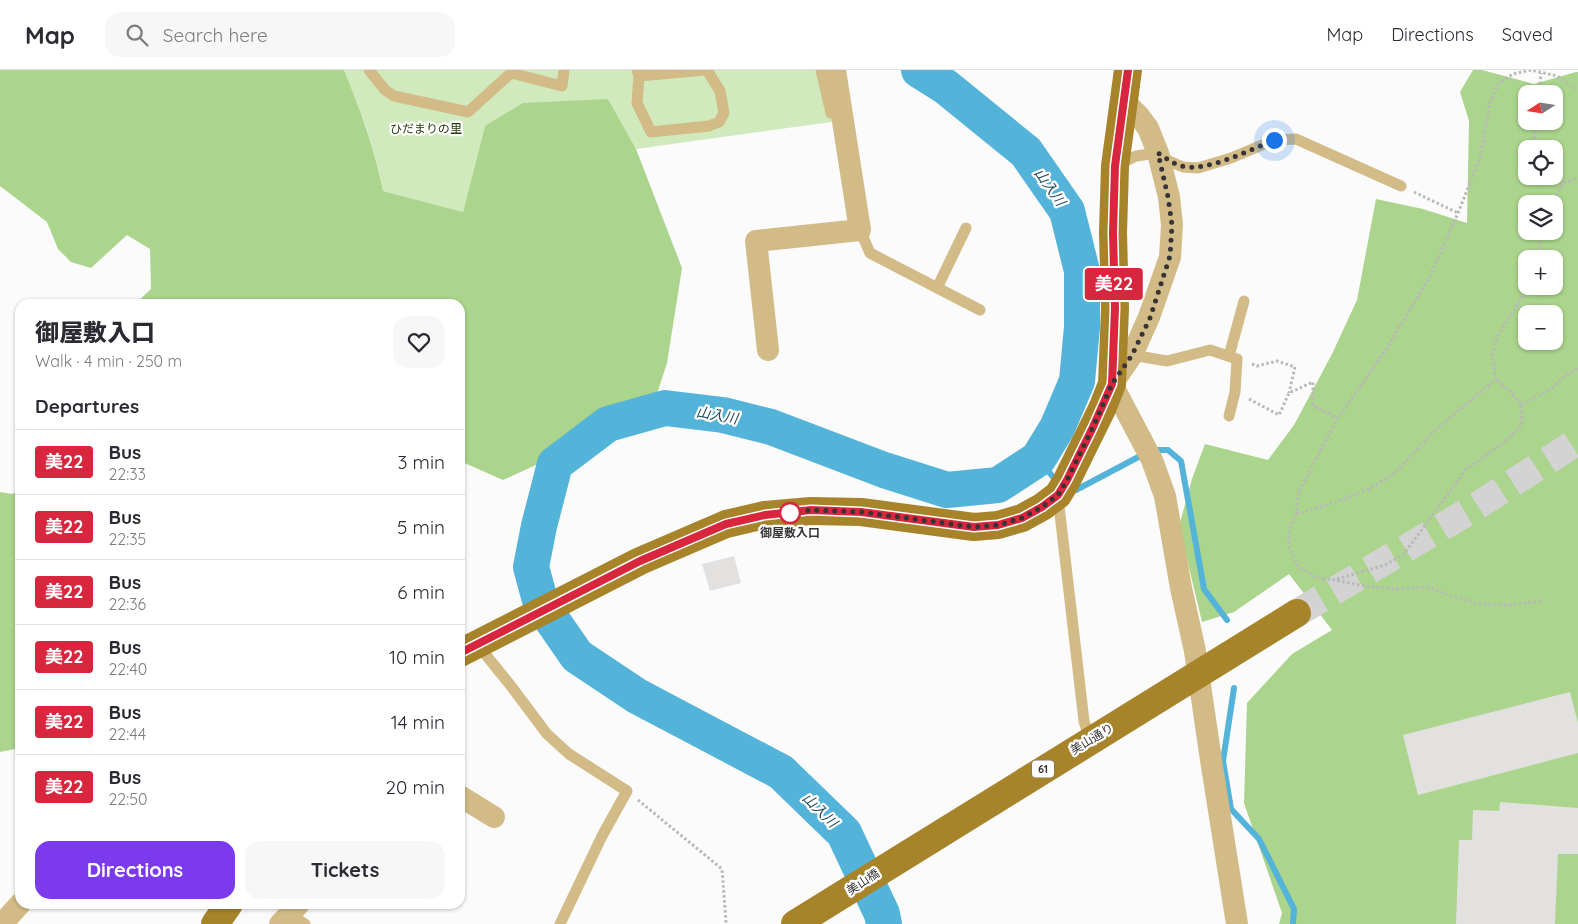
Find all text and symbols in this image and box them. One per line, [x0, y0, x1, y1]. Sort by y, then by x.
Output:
search box [105, 12, 455, 57]
text: Map [25, 20, 75, 50]
icon: search [123, 21, 151, 49]
text: Search here [163, 23, 268, 47]
text: Map [1326, 23, 1363, 46]
text: Directions [1391, 23, 1474, 46]
text: Saved [1502, 23, 1553, 46]
north arrow [1518, 85, 1562, 130]
map controls [1518, 85, 1563, 350]
park label: ひだまりの里 [390, 121, 462, 136]
your location [1262, 128, 1287, 153]
button: locate [1518, 140, 1563, 185]
water label: 山入川 [1031, 165, 1071, 211]
button: layers [1518, 195, 1563, 240]
button: + [1518, 250, 1563, 295]
line badge: 美22 [1085, 268, 1143, 300]
text: 美22 [1095, 272, 1133, 295]
button: − [1518, 305, 1563, 350]
button: heart [393, 316, 445, 368]
text: 御屋敷入口 [35, 317, 155, 347]
text: Walk · 4 min · 250 m [35, 351, 182, 371]
text: Departures [35, 394, 139, 418]
water label: 山入川 [695, 402, 741, 428]
text: Bus [108, 440, 141, 464]
text: 美22 [45, 450, 83, 473]
text: 3 min [397, 450, 445, 474]
text: 22:33 [108, 464, 146, 484]
marker: 御屋敷入口 [779, 502, 801, 524]
text: Bus [108, 505, 141, 529]
text: 美22 [45, 515, 83, 538]
text: 5 min [397, 515, 445, 539]
place label: 御屋敷入口 [760, 525, 820, 540]
text: 22:35 [108, 529, 146, 549]
text: Bus [108, 570, 141, 594]
text: 美22 [45, 580, 83, 603]
text: 6 min [397, 580, 445, 604]
text: 22:36 [108, 594, 146, 614]
text: Bus [108, 635, 141, 659]
text: 美22 [45, 645, 83, 668]
text: 10 min [389, 645, 445, 669]
text: 22:40 [108, 659, 147, 679]
text: Bus [108, 700, 141, 724]
text: 美22 [45, 710, 83, 733]
text: 14 min [391, 710, 445, 734]
street label: 美山通り [1067, 720, 1116, 757]
text: 22:44 [108, 724, 146, 744]
road number: 61 [1032, 761, 1054, 778]
text: Bus [108, 765, 141, 789]
text: 美22 [45, 775, 83, 798]
text: 20 min [386, 775, 445, 799]
text: 22:50 [108, 789, 147, 809]
water label: 山入川 [799, 789, 843, 832]
button: Directions [35, 841, 235, 899]
button: Tickets [245, 841, 445, 899]
street label: 美山橋 [844, 865, 882, 898]

